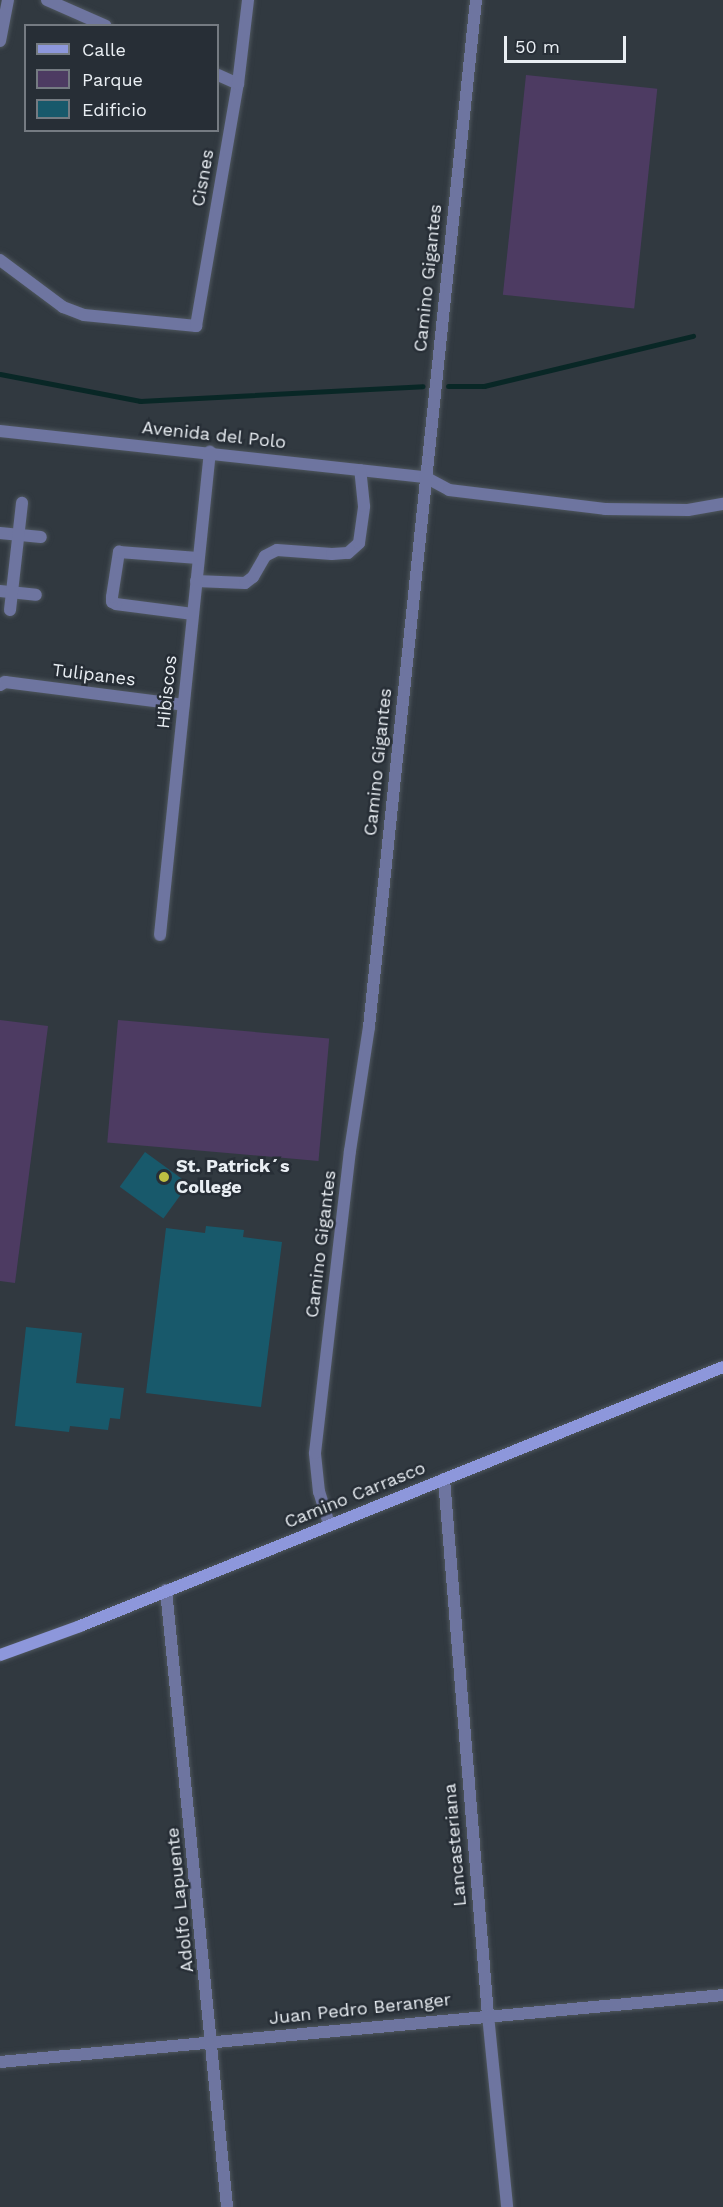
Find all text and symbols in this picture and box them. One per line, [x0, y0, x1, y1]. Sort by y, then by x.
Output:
legend [24, 24, 219, 132]
scale bar [507, 24, 628, 62]
text: 50 m [515, 36, 560, 57]
text: Calle [82, 39, 126, 60]
text: Parque [82, 69, 143, 90]
text: Edificio [82, 99, 147, 120]
street label: Cisnes [187, 148, 219, 208]
street label: Camino Gigantes [409, 203, 447, 353]
street label: Avenida del Polo [140, 417, 288, 453]
street label: Hibiscos [152, 654, 182, 730]
street label: Tulipanes [51, 659, 137, 691]
street label: Camino Gigantes [359, 687, 397, 837]
place label: St. Patrick´s College [176, 1156, 290, 1198]
street label: Camino Gigantes [301, 1169, 341, 1319]
marker: St. Patrick´s College [157, 1170, 171, 1184]
street label: Camino Carrasco [281, 1457, 429, 1533]
street label: Lancasteriana [439, 1783, 471, 1907]
street label: Adolfo Lapuente [162, 1826, 198, 1974]
street label: Juan Pedro Beranger [268, 1989, 452, 2029]

